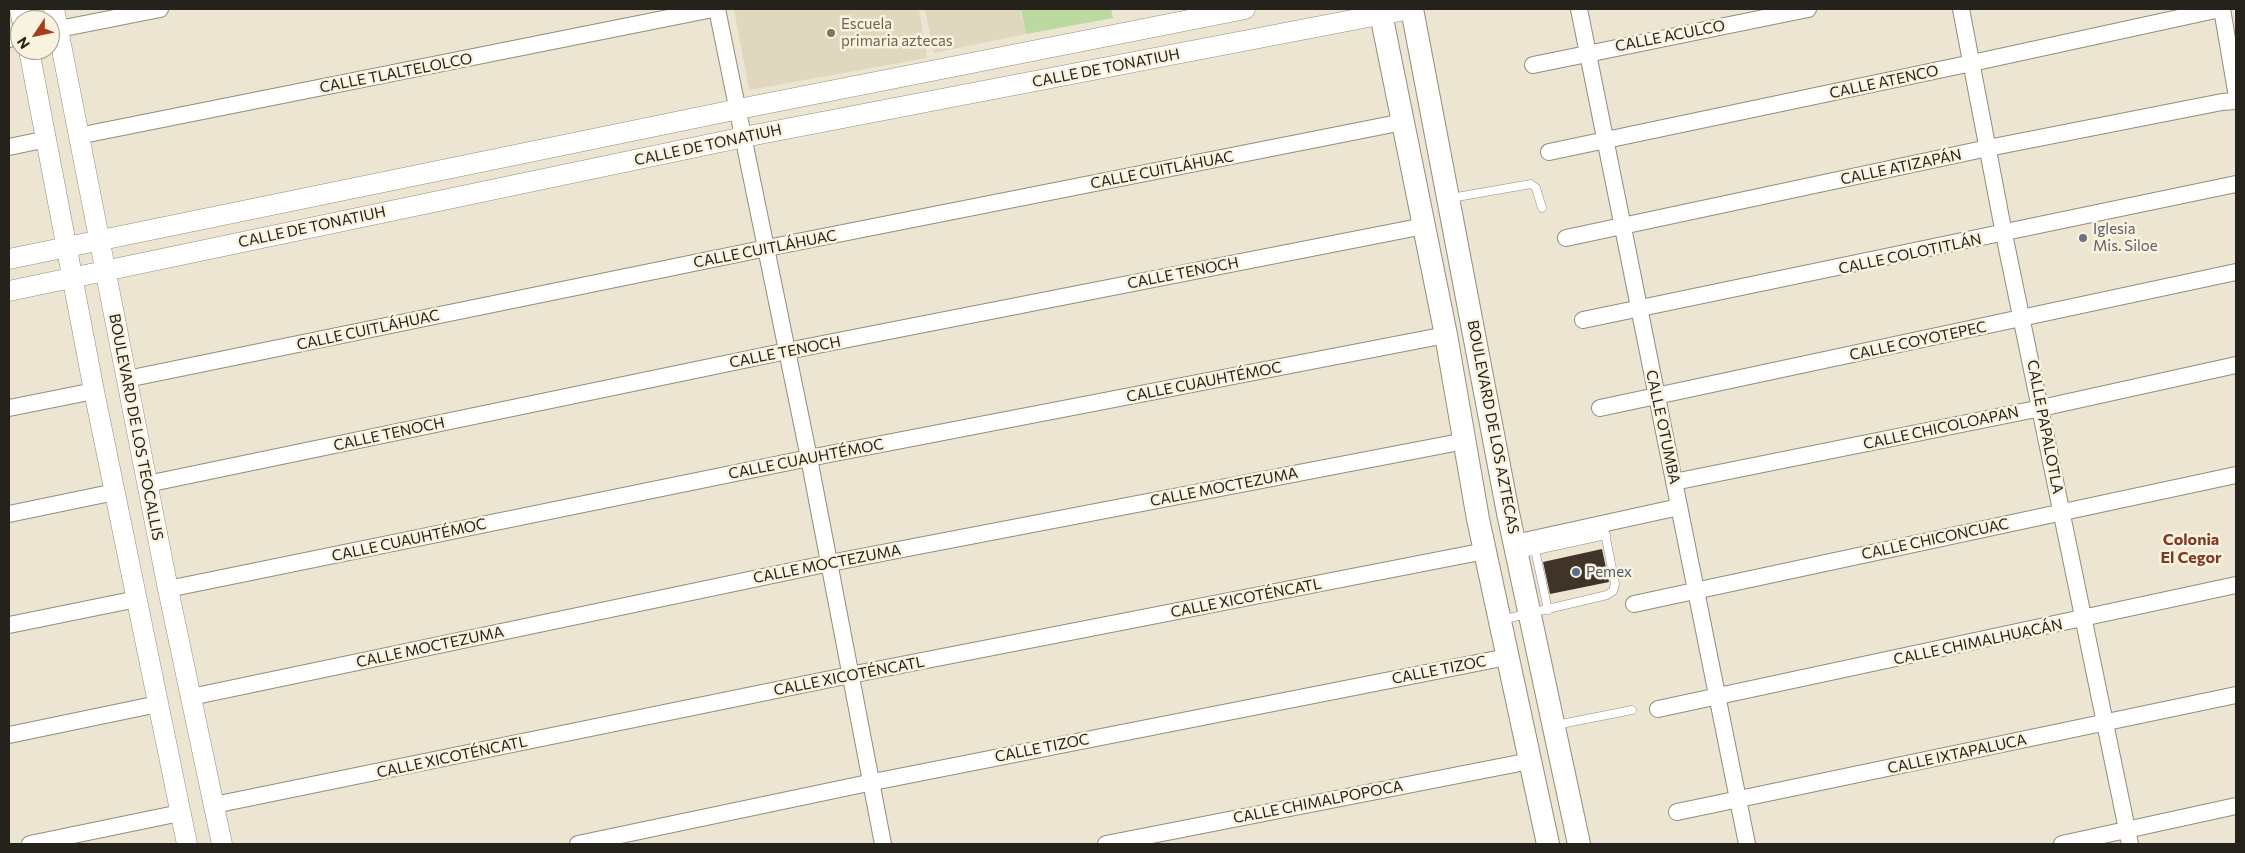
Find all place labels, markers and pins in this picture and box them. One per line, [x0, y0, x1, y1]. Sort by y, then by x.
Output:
place label: Escuela primaria aztecas [841, 15, 953, 50]
marker: Escuela primaria aztecas [825, 27, 837, 39]
place label: Iglesia Mis. Siloe [2093, 220, 2158, 255]
marker: Iglesia Mis. Siloe [2077, 232, 2089, 244]
place label: Pemex [1586, 563, 1632, 581]
marker: Pemex [1570, 566, 1582, 578]

